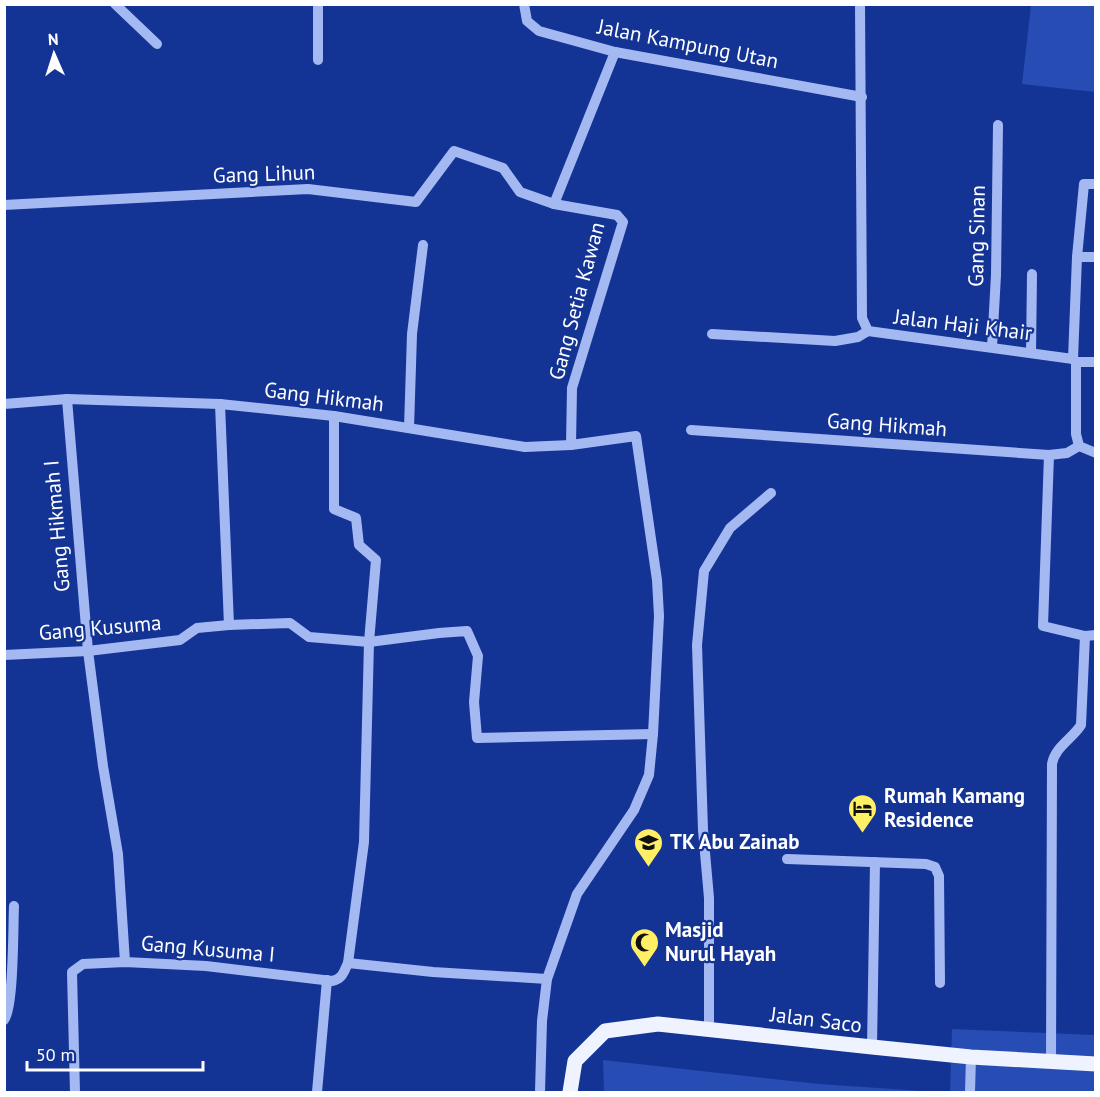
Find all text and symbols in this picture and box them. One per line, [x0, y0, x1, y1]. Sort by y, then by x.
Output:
street label: Jalan Kampung Utan [594, 13, 781, 74]
north arrow [24, 24, 84, 84]
text: N [47, 29, 59, 49]
street label: Gang Lihun [212, 158, 316, 189]
street label: Gang Sinan [962, 185, 991, 287]
street label: Gang Setia Kawan [542, 219, 611, 383]
street label: Jalan Haji Khair [891, 303, 1034, 346]
street label: Gang Hikmah [263, 376, 385, 417]
street label: Gang Hikmah [826, 407, 948, 442]
street label: Gang Hikmah I [37, 459, 76, 593]
street label: Gang Kusuma [38, 609, 162, 646]
place label: Rumah Kamang Residence [884, 782, 1025, 833]
hotel icon: Rumah Kamang Residence [847, 792, 879, 834]
school or university icon: TK Abu Zainab [633, 826, 665, 868]
place label: TK Abu Zainab [670, 828, 799, 855]
place label: Masjid Nurul Hayah [665, 916, 776, 967]
mosque icon: Masjid Nurul Hayah [628, 926, 660, 968]
street label: Gang Kusuma I [140, 929, 276, 968]
street label: Jalan Saco [768, 1000, 863, 1039]
scale bar [27, 1034, 202, 1072]
text: 50 m [36, 1043, 75, 1066]

